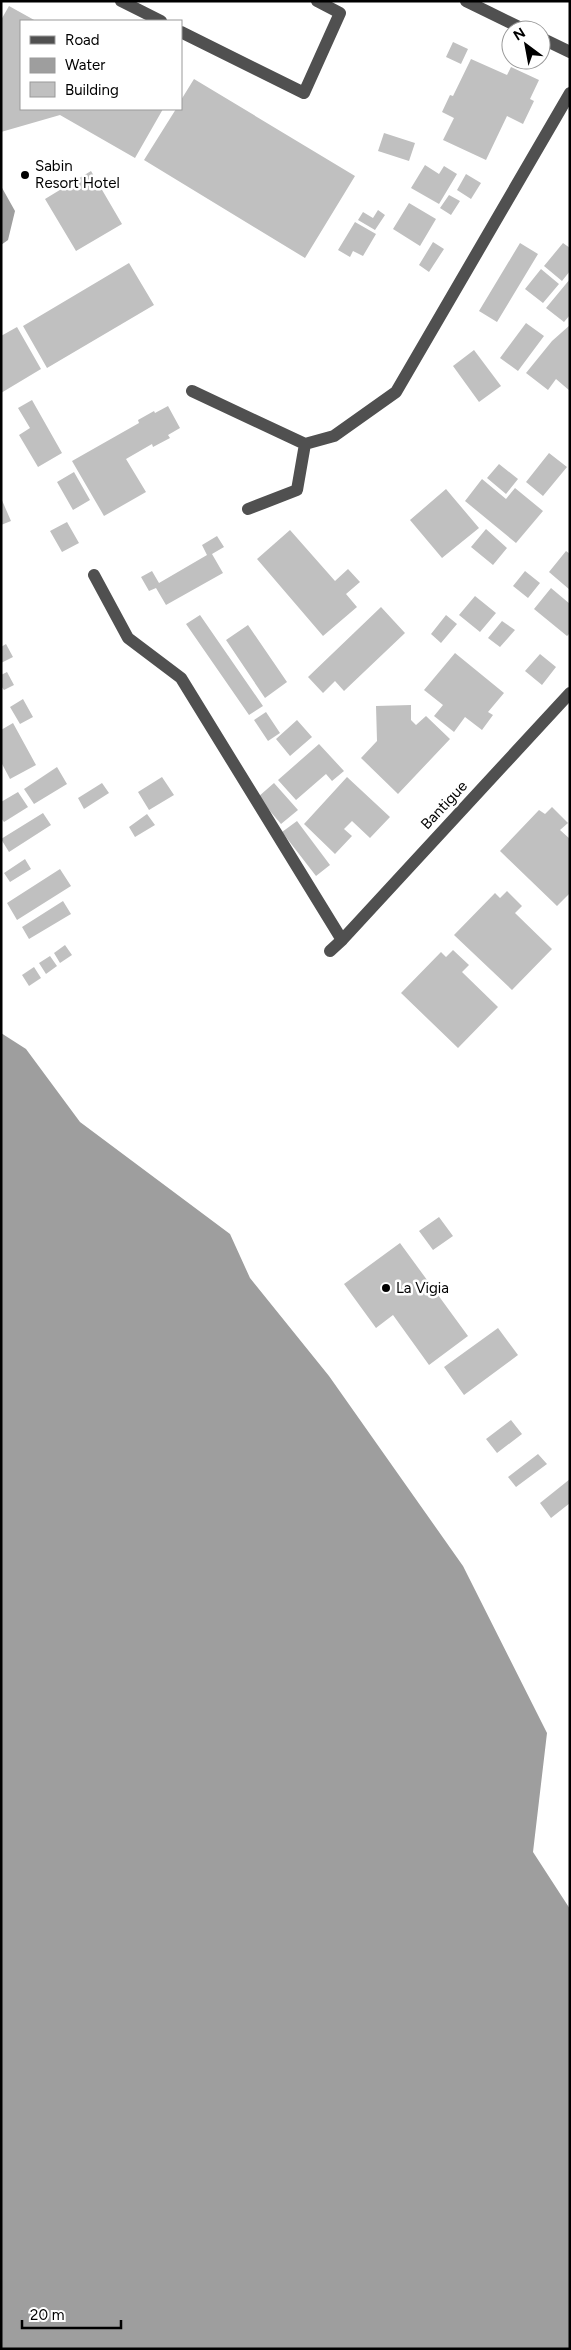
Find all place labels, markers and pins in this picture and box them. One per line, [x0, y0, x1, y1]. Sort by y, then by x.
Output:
place label: Sabin Resort Hotel [35, 157, 120, 192]
marker: Sabin Resort Hotel [19, 169, 31, 181]
place label: La Vigia [396, 1279, 449, 1297]
marker: La Vigia [380, 1282, 392, 1294]

